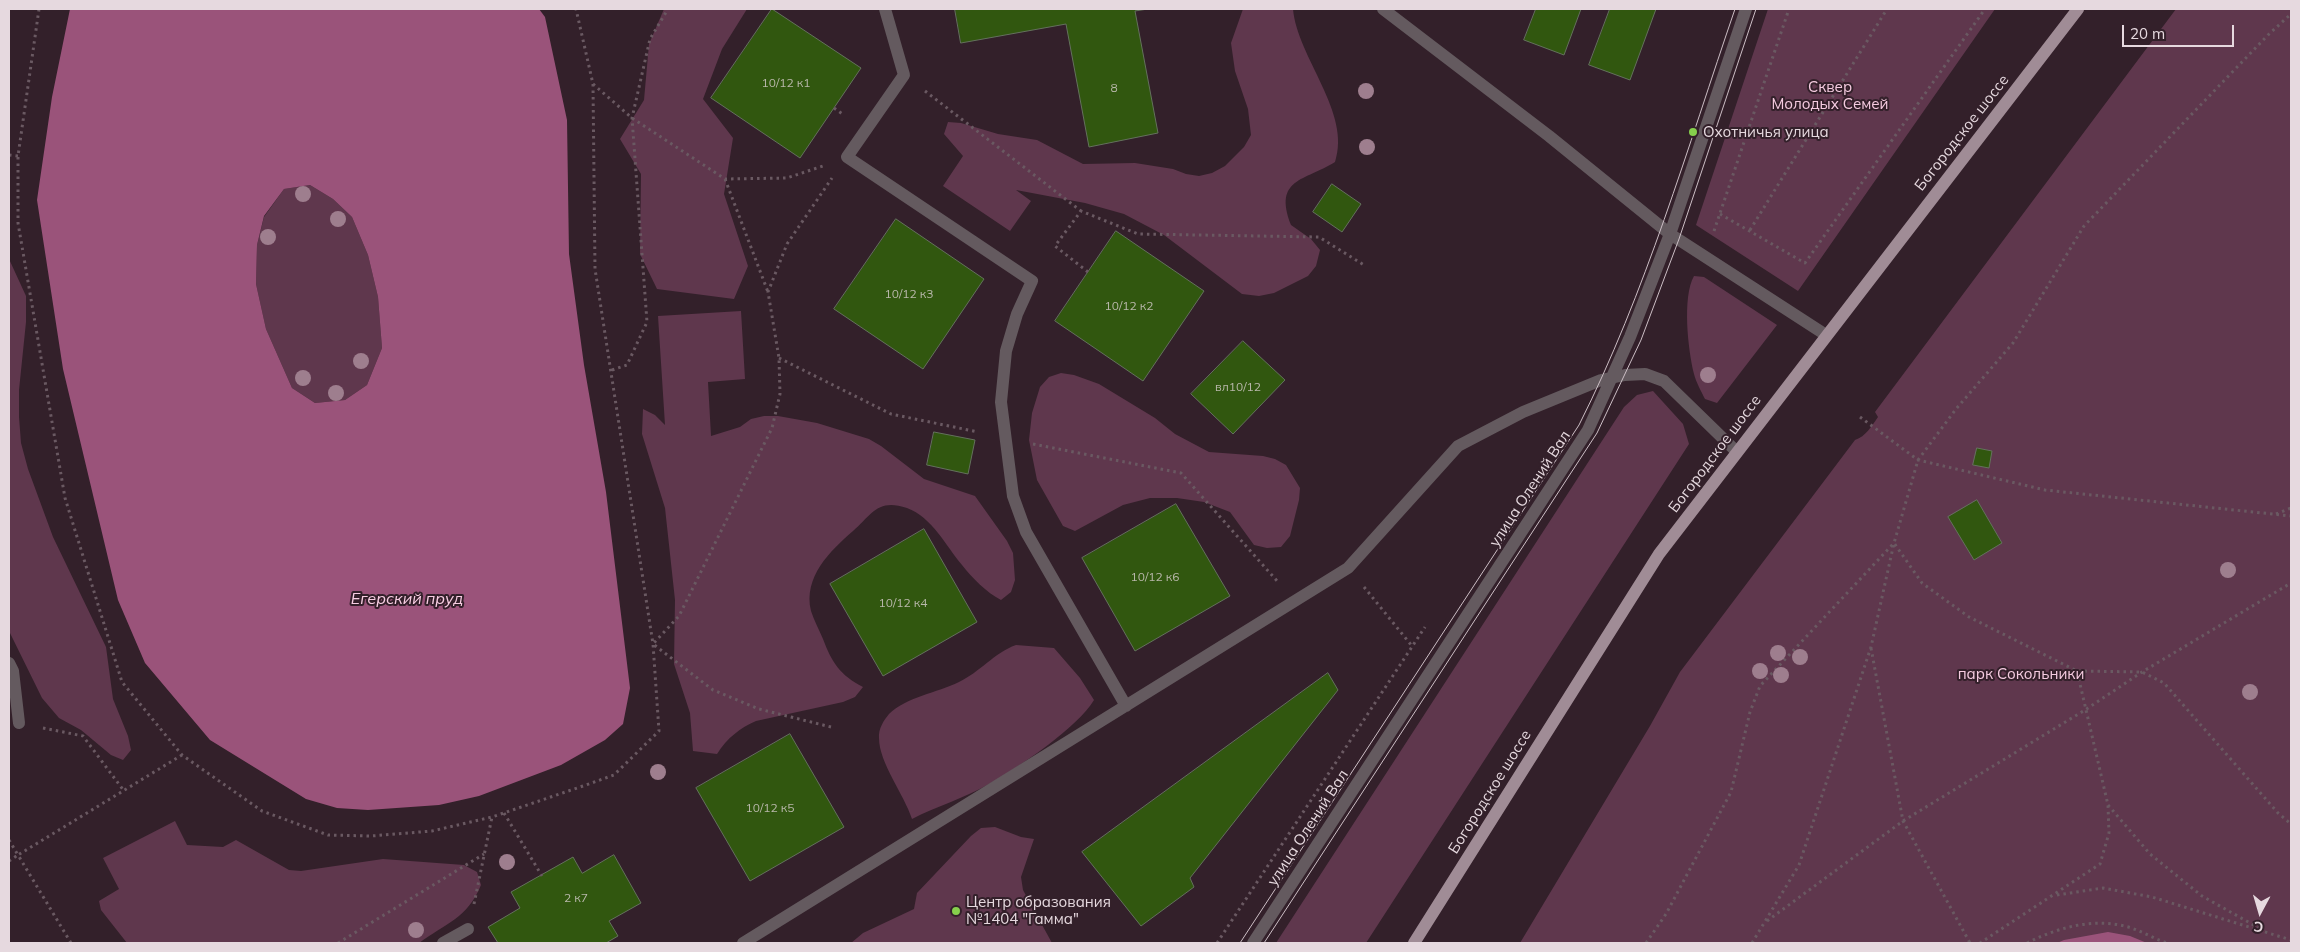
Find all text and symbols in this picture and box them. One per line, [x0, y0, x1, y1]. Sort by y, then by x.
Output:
scale bar [2125, 15, 2238, 47]
text: 20 m [2130, 24, 2165, 43]
street label: Богородское шоссе [1911, 71, 2013, 195]
house number: 10/12 к1 [761, 76, 811, 90]
park label: Сквер Молодых Семей [1771, 78, 1889, 113]
house number: 8 [1110, 81, 1118, 95]
place label: Охотничья улица [1703, 123, 1829, 141]
marker: Охотничья улица [1687, 126, 1699, 138]
house number: 10/12 к3 [884, 287, 934, 301]
house number: 10/12 к2 [1104, 299, 1154, 313]
house number: вл10/12 [1215, 380, 1261, 394]
street label: Богородское шоссе [1665, 392, 1765, 516]
street label: улица Олений Вал [1486, 427, 1574, 551]
house number: 10/12 к6 [1130, 570, 1180, 584]
water label: Егерский пруд [351, 589, 463, 609]
house number: 10/12 к4 [878, 596, 928, 610]
park label: парк Сокольники [1958, 665, 2084, 683]
street label: Богородское шоссе [1445, 727, 1535, 857]
street label: улица Олений Вал [1264, 766, 1352, 890]
house number: 10/12 к5 [745, 801, 795, 815]
north arrow [2235, 887, 2285, 937]
house number: 2 к7 [564, 891, 588, 905]
place label: Центр образования №1404 "Гамма" [966, 893, 1111, 928]
marker: Центр образования №1404 "Гамма" [950, 905, 962, 917]
text: С [2253, 917, 2264, 936]

